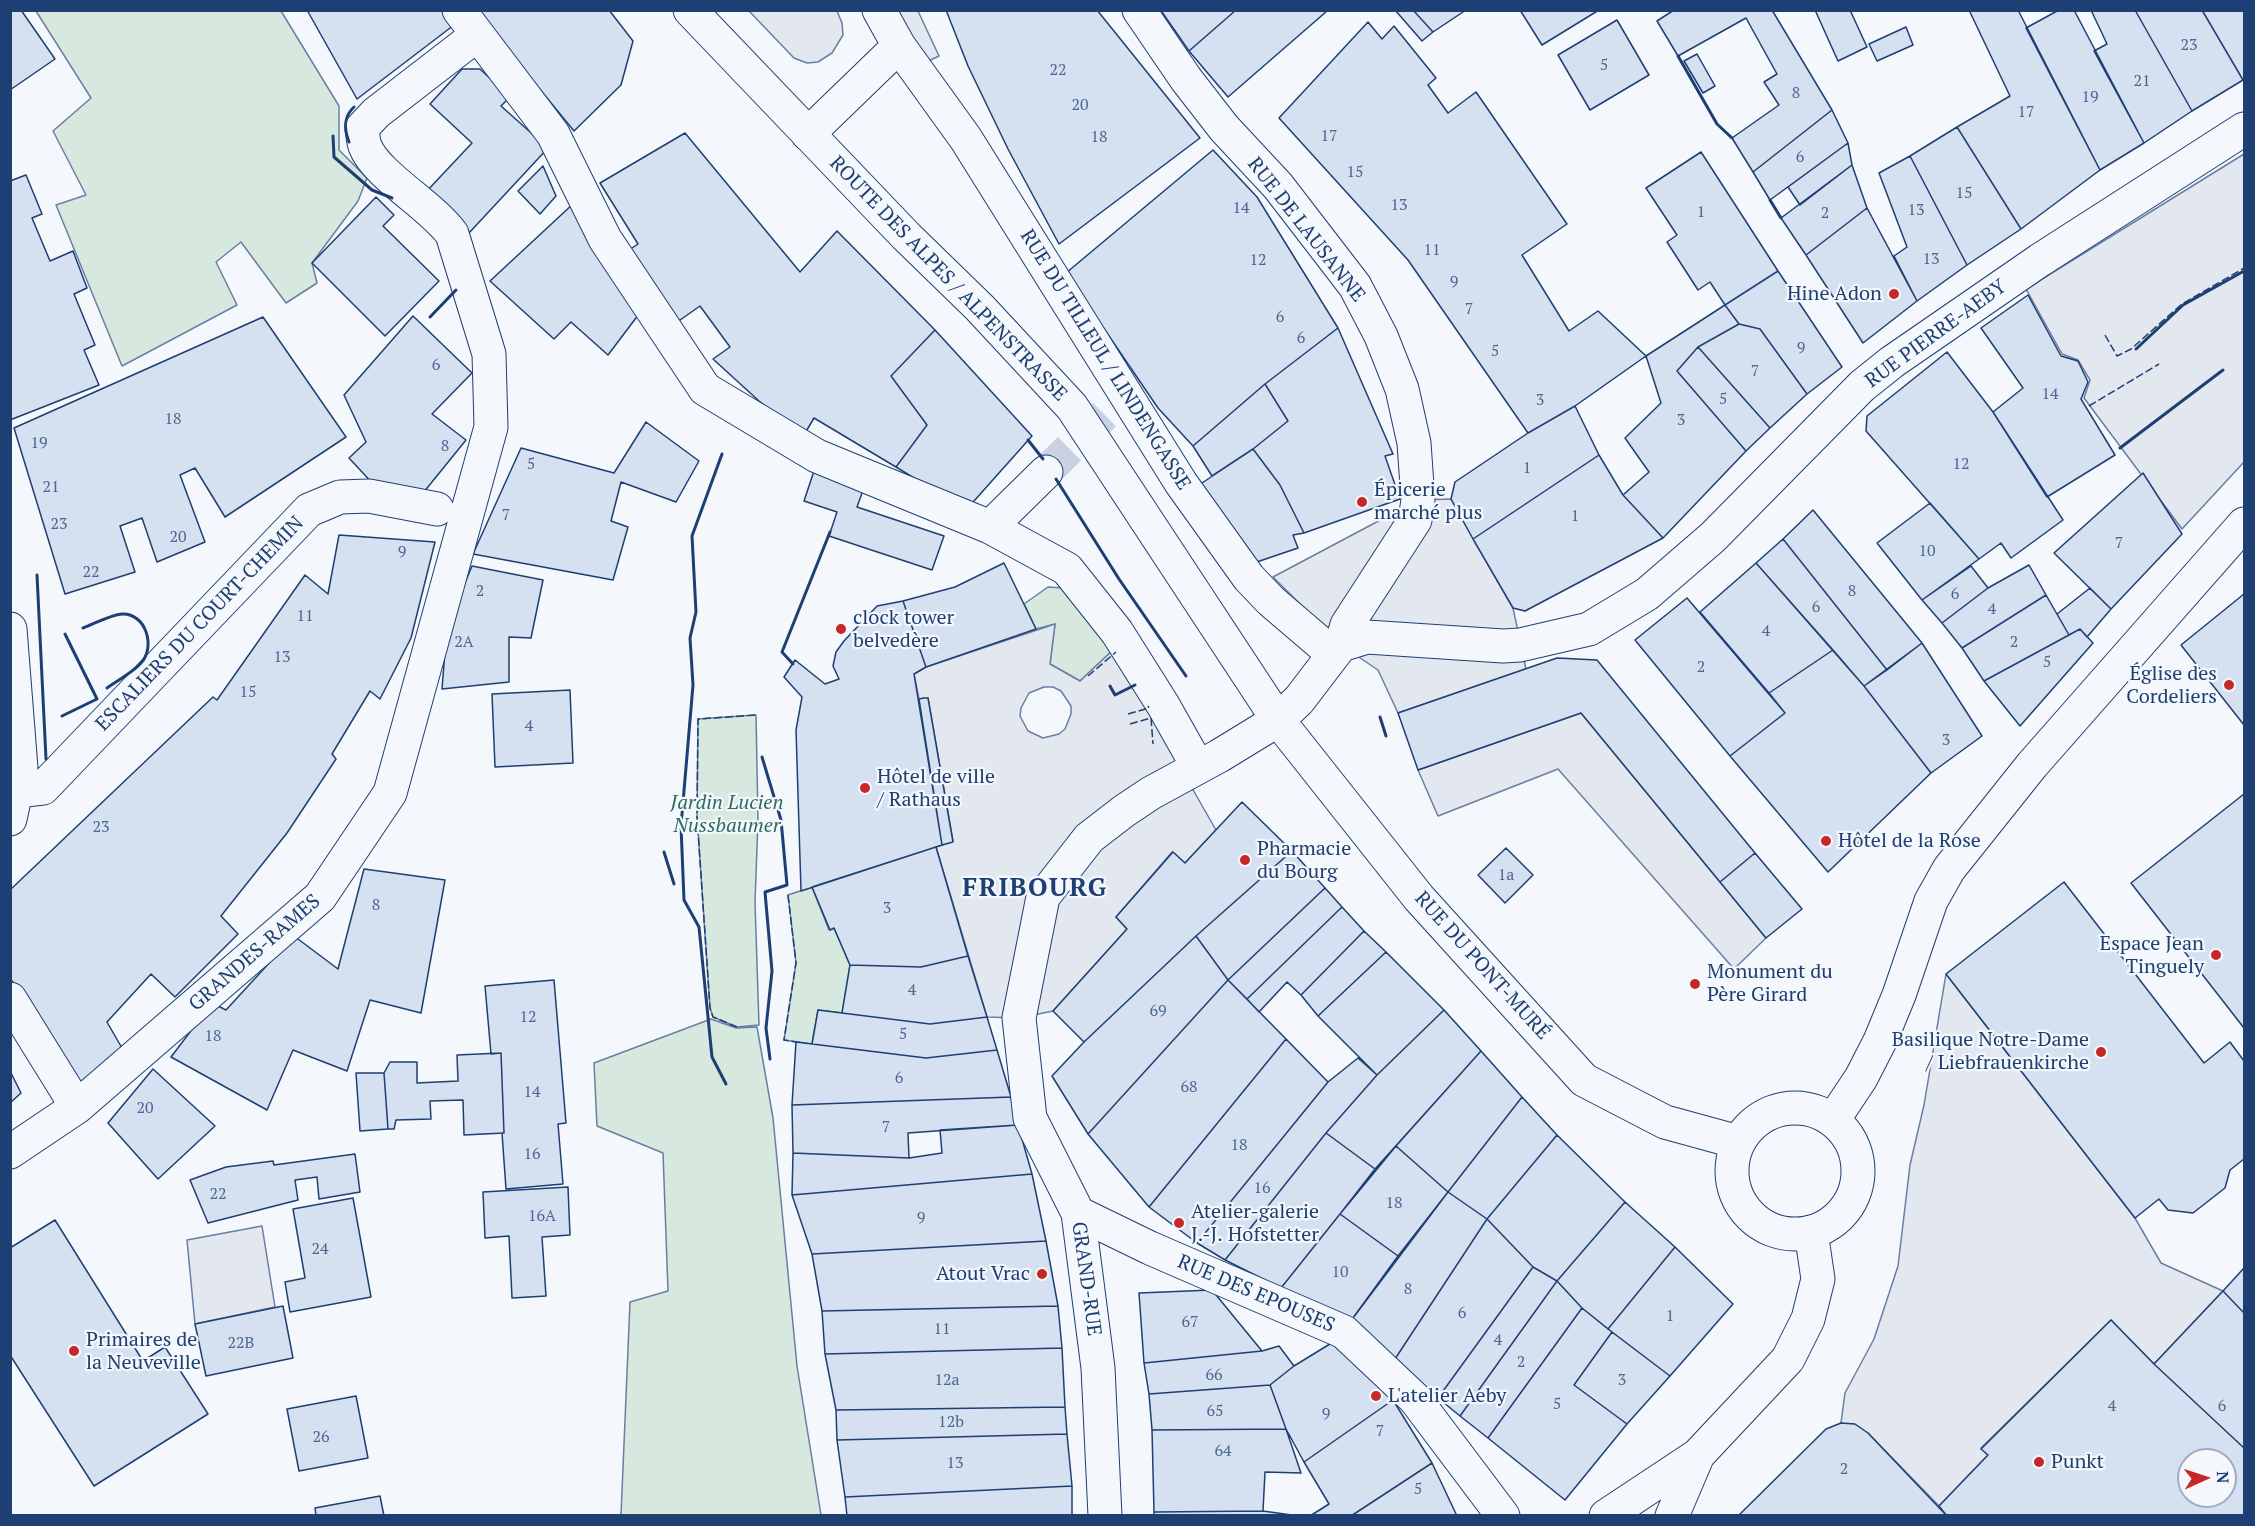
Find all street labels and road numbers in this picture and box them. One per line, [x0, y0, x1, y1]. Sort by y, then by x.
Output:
street label: ROUTE DES ALPES / ALPENSTRASSE [824, 151, 1072, 407]
street label: RUE DE LAUSANNE [1242, 153, 1370, 307]
street label: RUE DU TILLEUL / LINDENGASSE [1015, 225, 1195, 495]
street label: RUE PIERRE-AEBY [1861, 275, 2011, 393]
street label: ESCALIERS DU COURT-CHEMIN [91, 512, 309, 736]
street label: RUE DU PONT-MURÉ [1409, 887, 1555, 1045]
street label: GRANDES-RAMES [185, 890, 325, 1016]
street label: GRAND-RUE [1066, 1220, 1106, 1338]
street label: RUE DES EPOUSES [1174, 1250, 1338, 1338]

